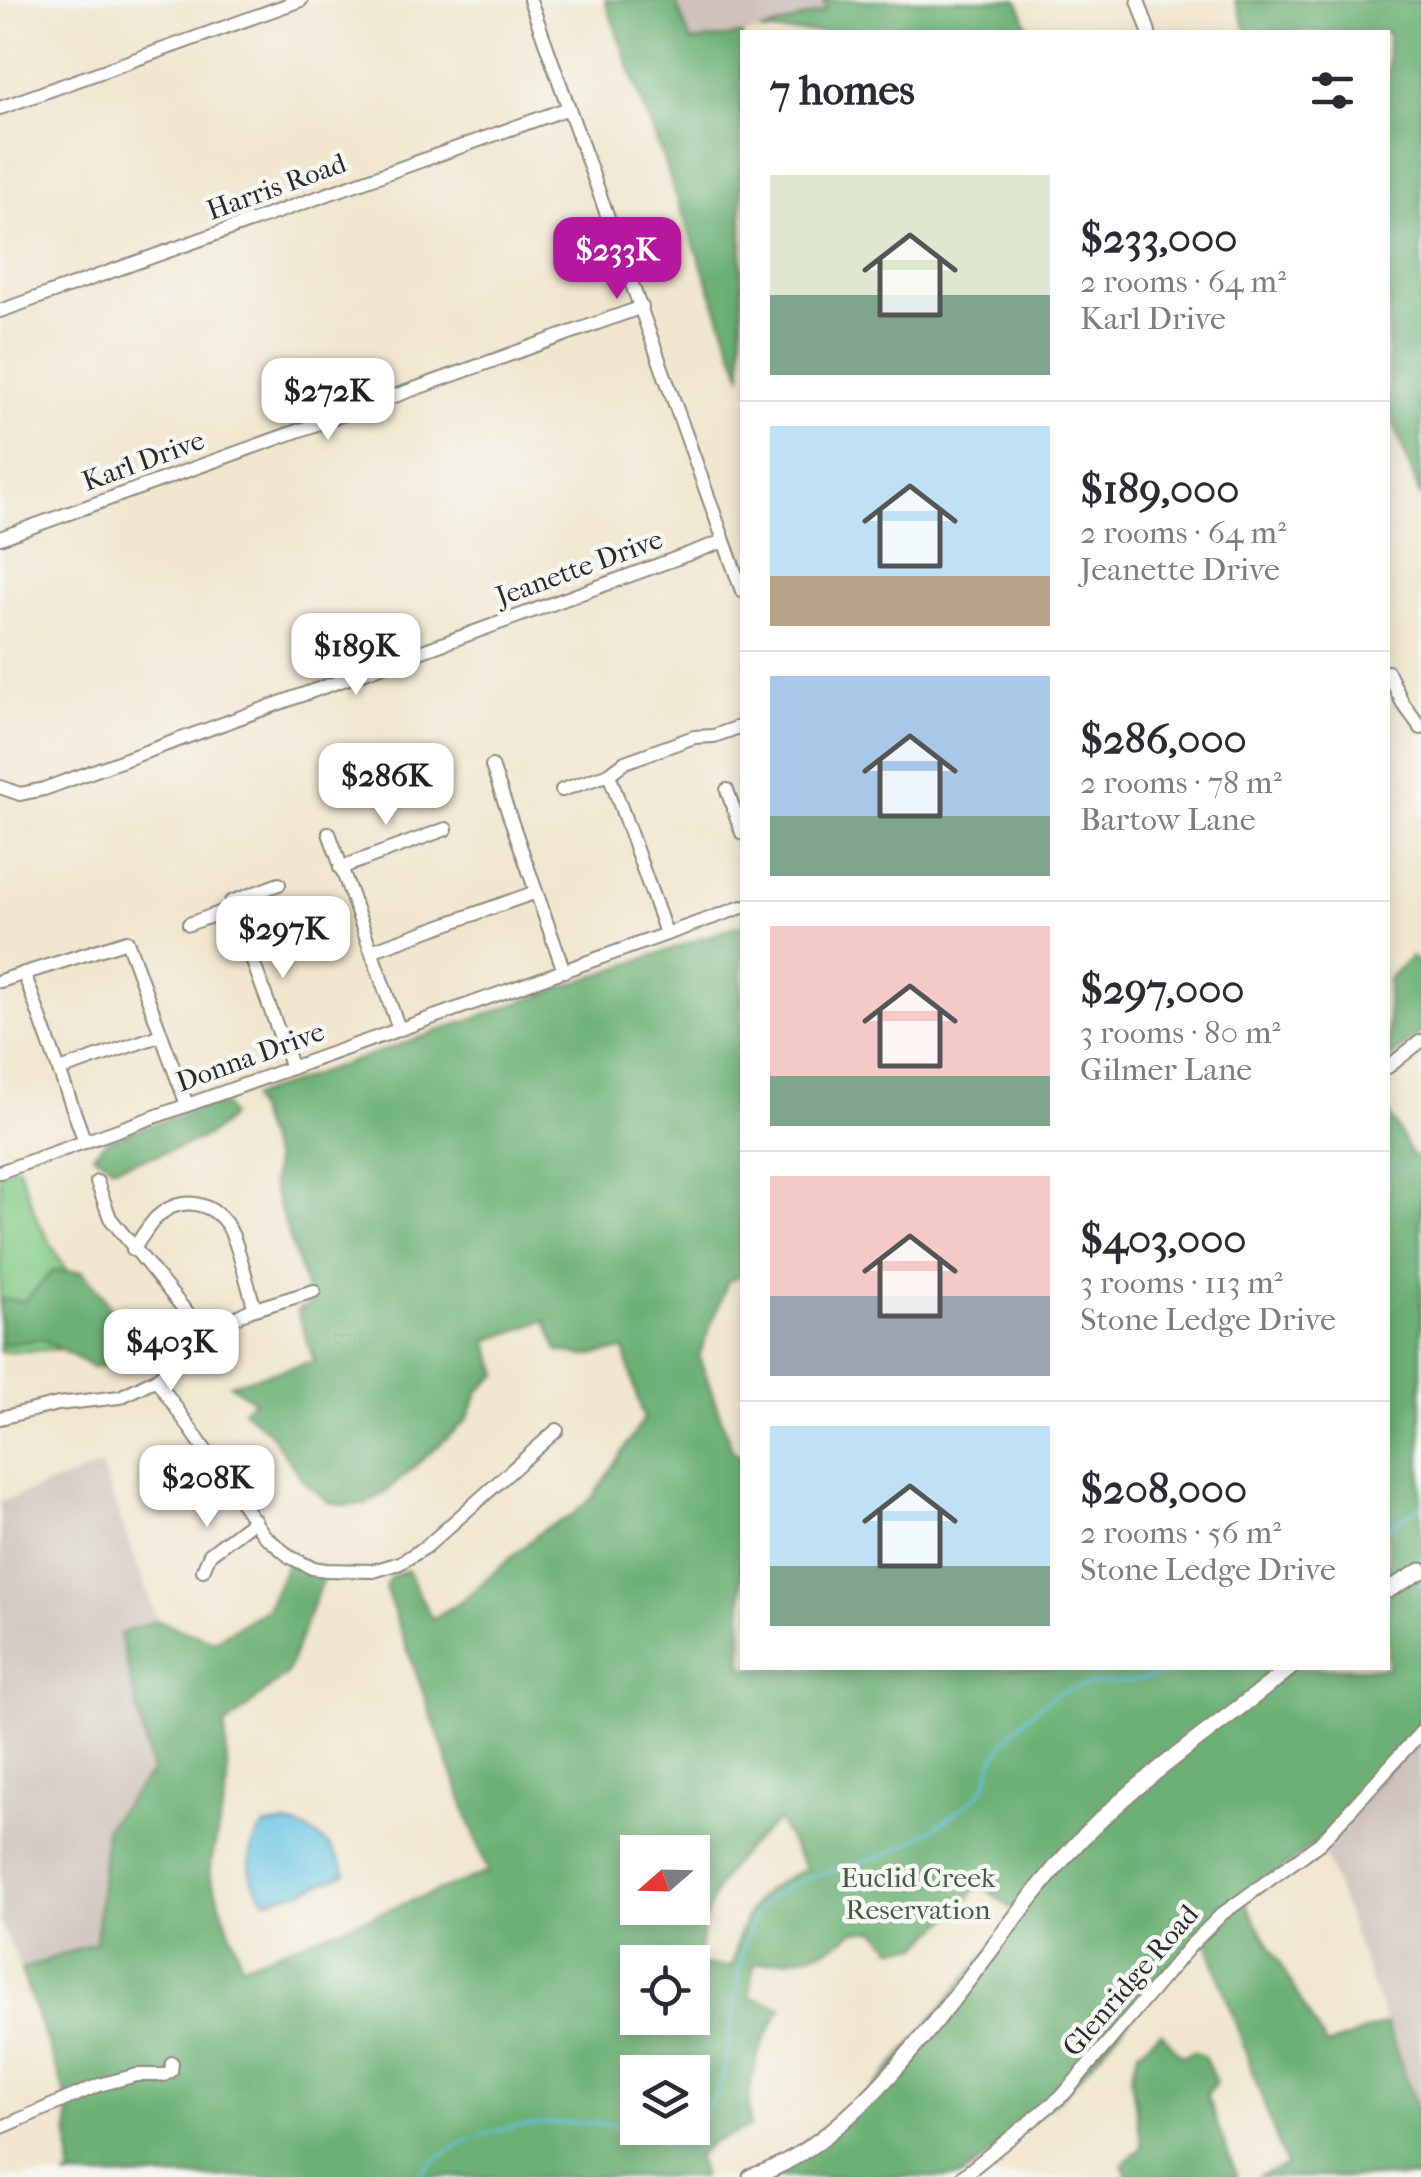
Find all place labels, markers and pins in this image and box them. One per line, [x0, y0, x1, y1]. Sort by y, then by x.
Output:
pin: $233K [547, 217, 687, 302]
pin: $272K [258, 358, 398, 443]
pin: $189K [286, 613, 426, 698]
pin: $286K [316, 743, 456, 828]
pin: $297K [213, 896, 353, 981]
pin: $403K [101, 1309, 241, 1394]
pin: $208K [137, 1445, 277, 1530]

